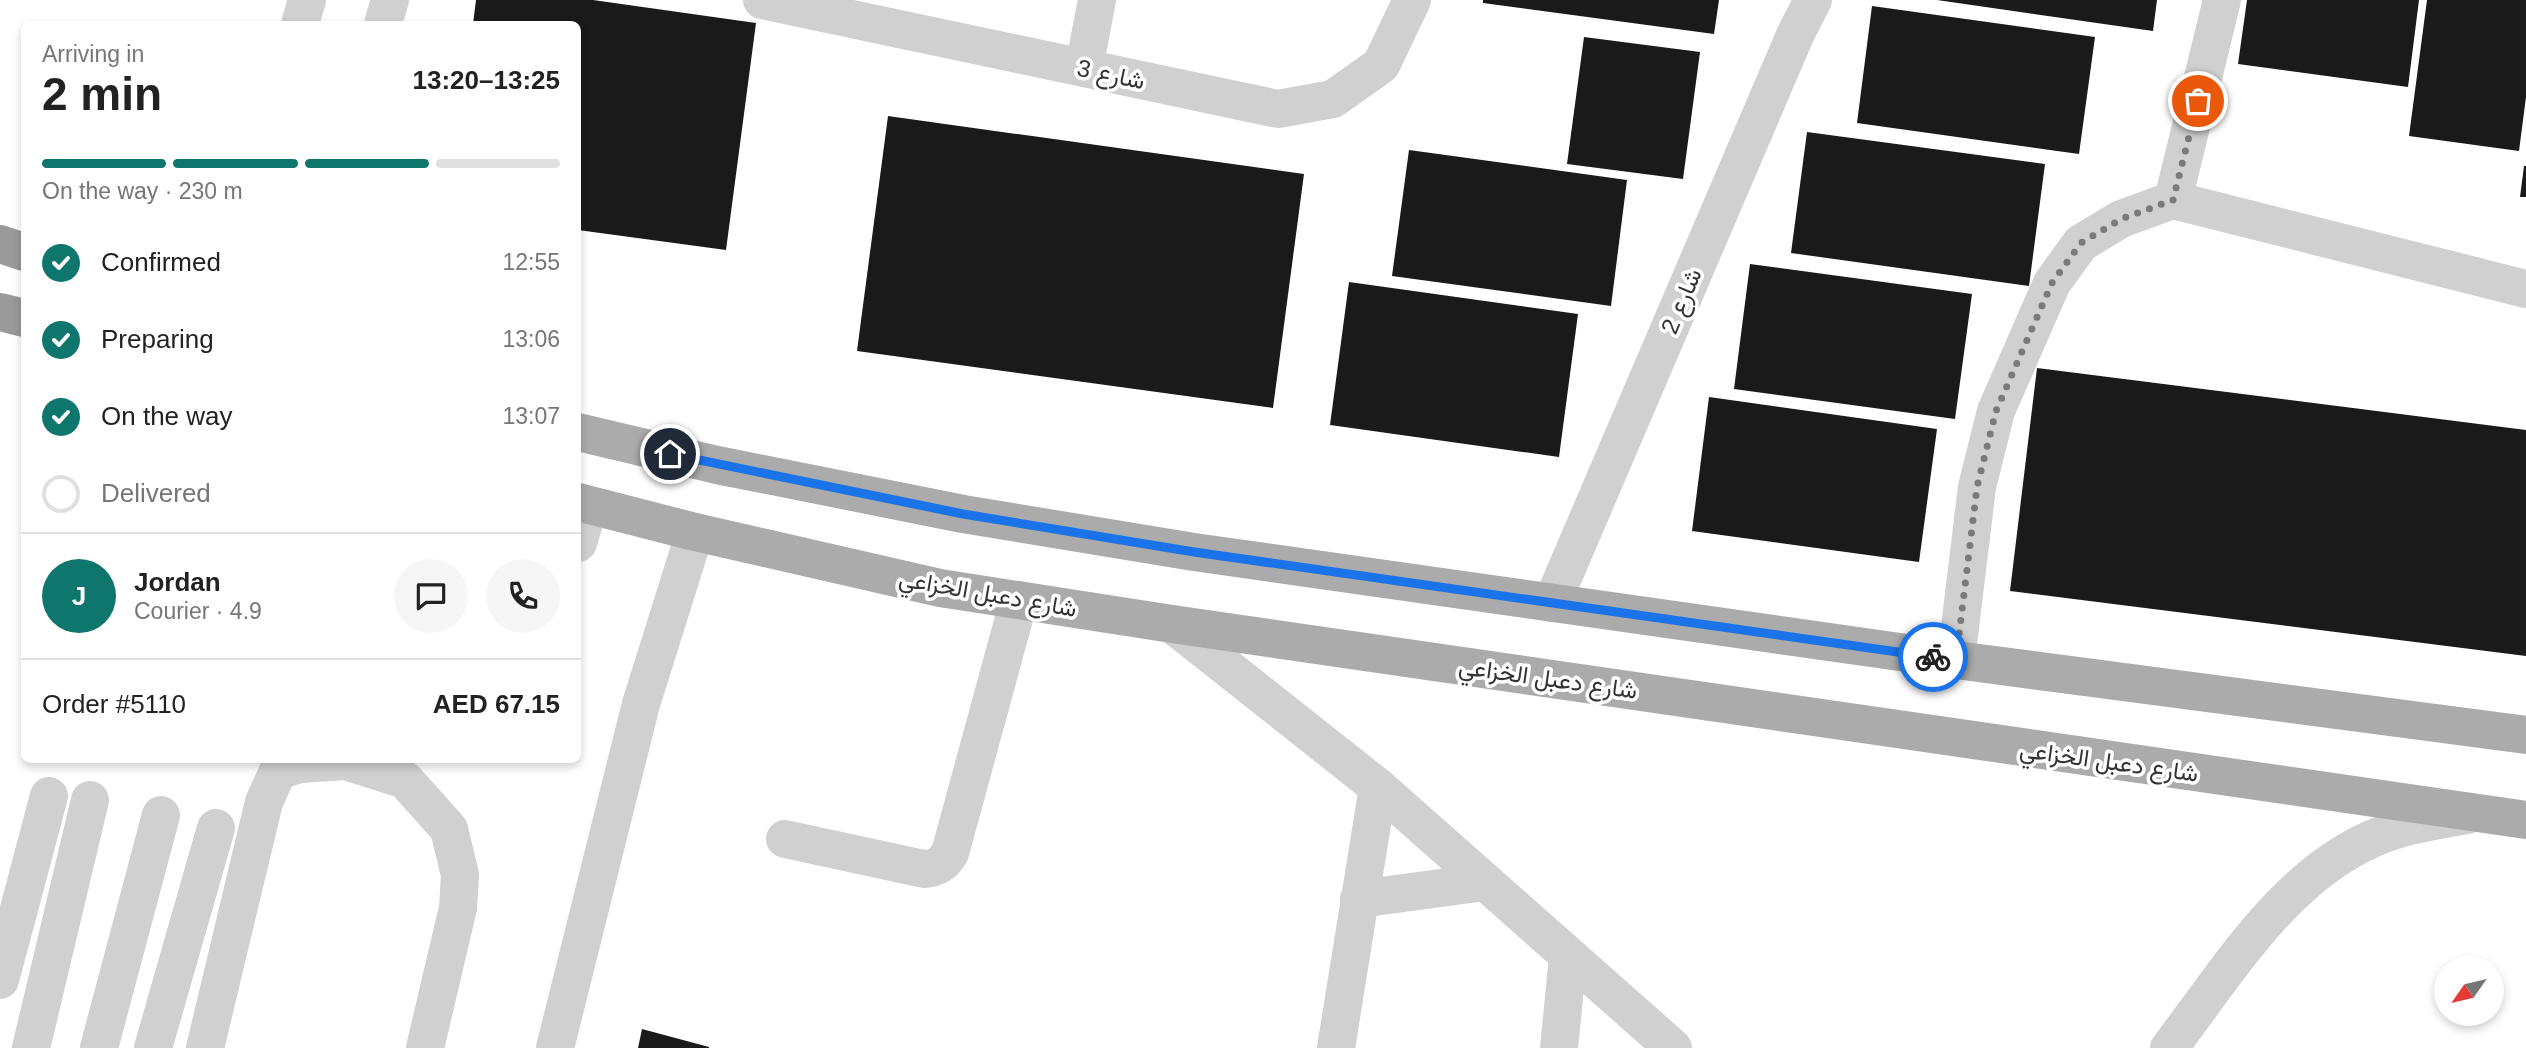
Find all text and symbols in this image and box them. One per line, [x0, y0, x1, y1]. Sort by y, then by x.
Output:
text: Arriving in [42, 41, 144, 67]
street label: شارع 3 [1074, 54, 1147, 97]
text: 13:20–13:25 [413, 65, 560, 95]
text: 2 min [42, 68, 162, 120]
pin [2168, 71, 2228, 131]
icon: bag [2179, 82, 2217, 120]
text: On the way · 230 m [42, 178, 243, 204]
icon: check [42, 244, 80, 282]
text: Confirmed [101, 247, 221, 277]
text: 12:55 [502, 249, 560, 275]
street label: شارع 2 [1655, 264, 1710, 339]
icon: check [42, 321, 80, 359]
text: Preparing [101, 324, 214, 354]
text: 13:06 [502, 326, 560, 352]
icon: check [42, 398, 80, 436]
text: On the way [101, 401, 233, 431]
text: 13:07 [502, 403, 560, 429]
pin [640, 424, 700, 484]
icon: home [651, 435, 689, 473]
text: Delivered [101, 478, 211, 508]
button: chat [394, 559, 468, 633]
button: phone [486, 559, 560, 633]
street label: شارع دعبل الخزاعي [896, 564, 1079, 628]
text: Jordan [134, 567, 221, 597]
text: J [72, 581, 86, 611]
text: Courier · 4.9 [134, 598, 262, 624]
courier [1898, 622, 1968, 692]
icon: bike [1914, 638, 1952, 676]
street label: شارع دعبل الخزاعي [1456, 652, 1639, 710]
text: Order #5110 [42, 689, 186, 719]
text: AED 67.15 [433, 689, 560, 719]
street label: شارع دعبل الخزاعي [2017, 735, 2200, 793]
north arrow [2434, 956, 2504, 1026]
map controls [2434, 956, 2504, 1026]

